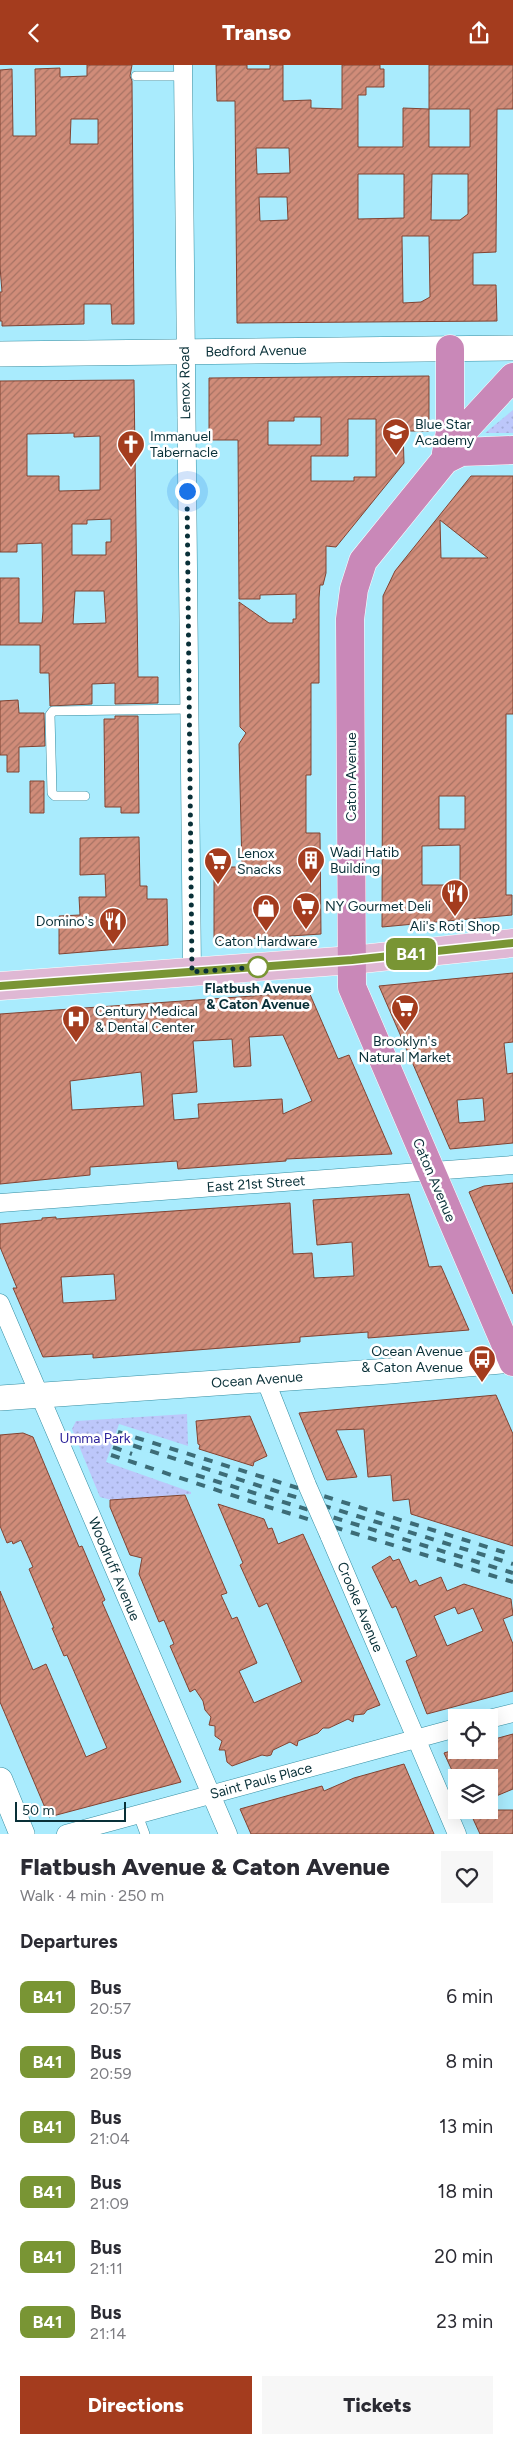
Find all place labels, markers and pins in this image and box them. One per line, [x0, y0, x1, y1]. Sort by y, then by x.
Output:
place label: Blue Star Academy [415, 416, 475, 449]
school or university icon: Blue Star Academy [381, 417, 411, 456]
place label: Immanuel Tabernacle [150, 428, 218, 461]
church icon: Immanuel Tabernacle [116, 429, 146, 468]
place label: Wadi Hatib Building [330, 844, 399, 877]
place label: Lenox Snacks [237, 845, 281, 878]
building icon: Wadi Hatib Building [296, 845, 326, 884]
supermarket icon: Lenox Snacks [203, 846, 233, 885]
restaurant icon: Ali's Roti Shop [440, 878, 470, 917]
supermarket icon: NY Gourmet Deli [291, 891, 321, 930]
shop icon: Caton Hardware [251, 893, 281, 932]
place label: NY Gourmet Deli [325, 898, 431, 915]
restaurant icon: Domino's [98, 906, 128, 945]
place label: Domino's [36, 913, 94, 930]
place label: Ali's Roti Shop [410, 918, 500, 935]
place label: Caton Hardware [215, 933, 318, 950]
marker: Flatbush Avenue & Caton Avenue [247, 956, 269, 978]
place label: Flatbush Avenue & Caton Avenue [205, 980, 312, 1013]
supermarket icon: Brooklyn's Natural Market [390, 993, 420, 1032]
place label: Century Medical & Dental Center [95, 1003, 198, 1036]
hospital icon: Century Medical & Dental Center [61, 1004, 91, 1043]
place label: Brooklyn's Natural Market [359, 1033, 451, 1066]
place label: Ocean Avenue & Caton Avenue [361, 1343, 463, 1376]
bus stop icon: Ocean Avenue & Caton Avenue [467, 1344, 497, 1383]

